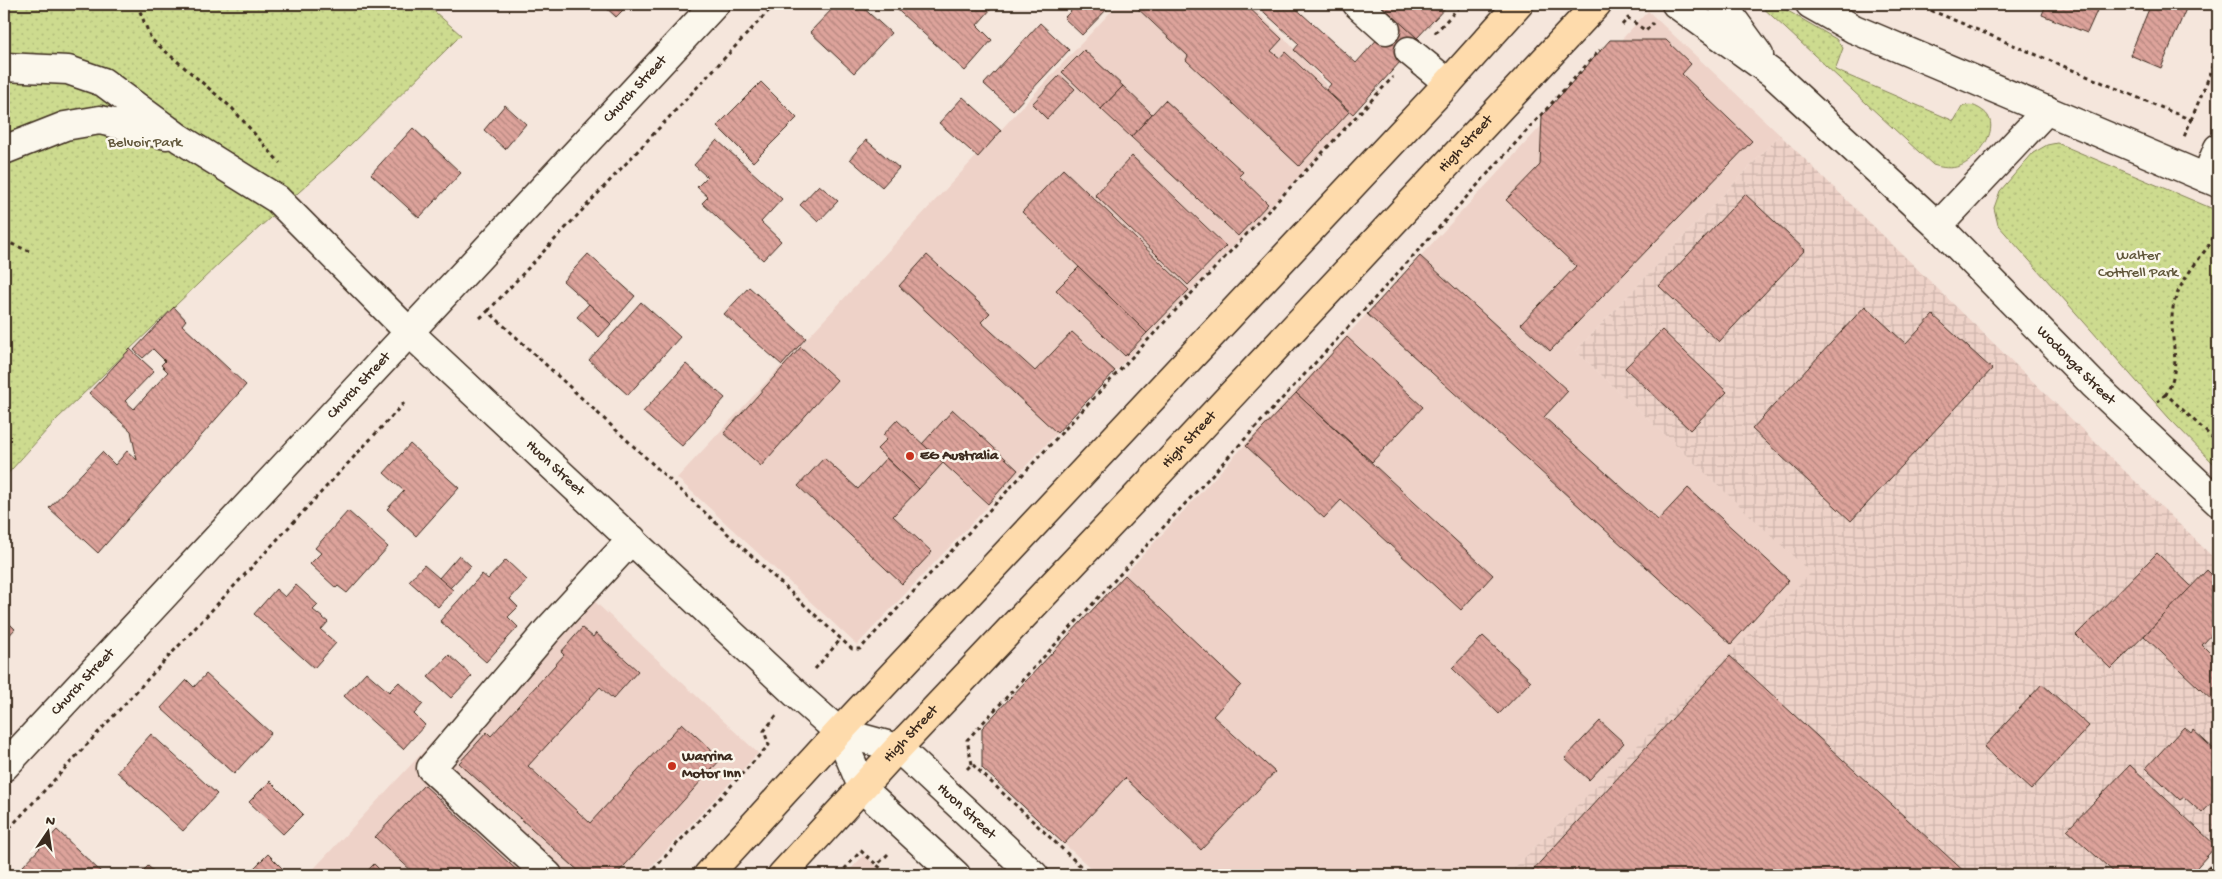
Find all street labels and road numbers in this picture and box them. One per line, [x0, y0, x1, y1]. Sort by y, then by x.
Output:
street label: Church Street [600, 51, 672, 127]
street label: High Street [1435, 110, 1498, 177]
street label: Wodonga Street [2032, 322, 2120, 410]
street label: Church Street [324, 347, 396, 423]
street label: High Street [1158, 406, 1222, 472]
street label: Huon Street [522, 437, 589, 502]
street label: Church Street [47, 643, 120, 719]
street label: High Street [880, 701, 944, 767]
street label: Huon Street [933, 780, 1001, 845]

